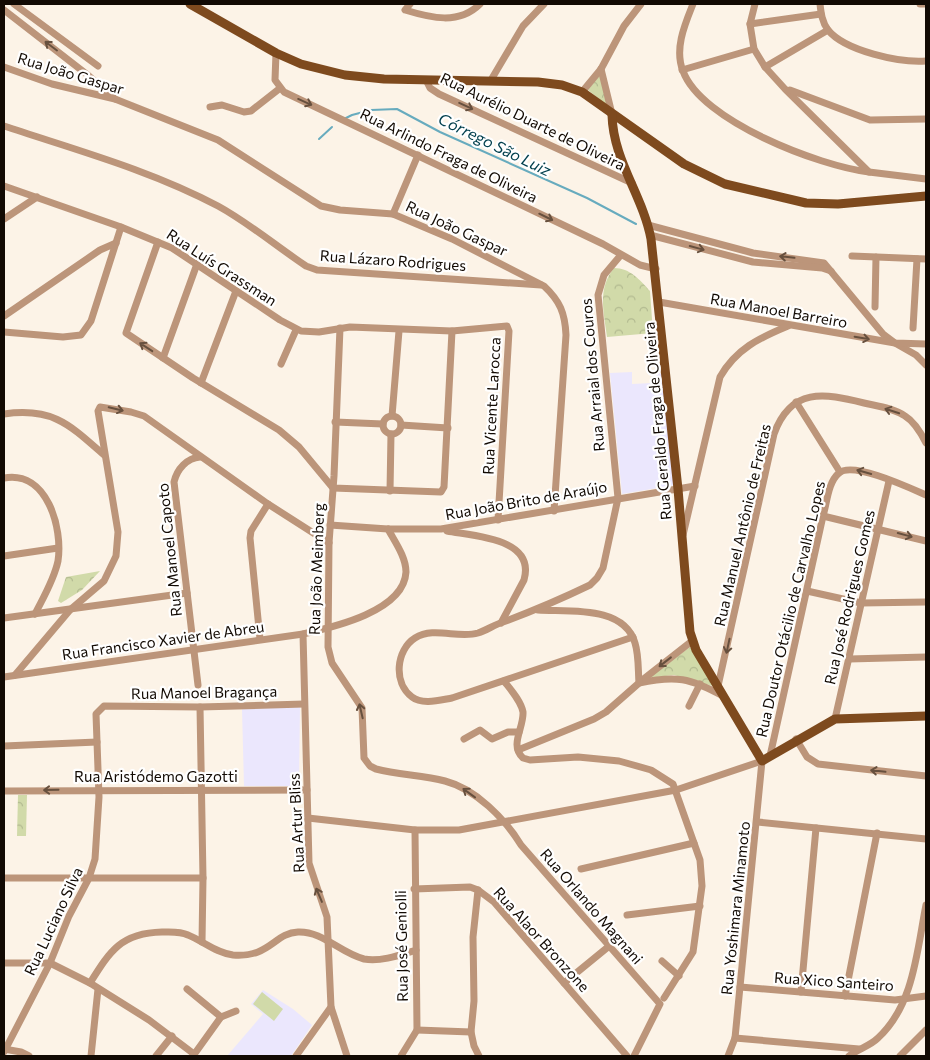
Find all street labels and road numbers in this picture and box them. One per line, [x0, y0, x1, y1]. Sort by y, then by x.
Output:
street label: Rua João Gaspar [16, 48, 126, 98]
street label: Rua Aurélio Duarte de Oliveira [438, 68, 628, 174]
street label: Rua Arlindo Fraga de Oliveira [357, 104, 541, 206]
street label: Rua João Gaspar [403, 197, 511, 259]
street label: Rua Luís Grassman [164, 225, 280, 309]
street label: Rua Lázaro Rodrigues [319, 246, 467, 274]
street label: Rua Manoel Barreiro [709, 289, 849, 331]
street label: Rua Arraial dos Couros [576, 298, 608, 452]
street label: Rua Geraldo Fraga de Oliveira [639, 321, 675, 521]
street label: Rua Vicente Larocca [478, 337, 504, 475]
street label: Rua Manuel Antônio de Freitas [710, 422, 774, 628]
street label: Rua João Brito de Araújo [444, 477, 608, 523]
street label: Rua Doutor Otácilio de Carvalho Lopes [752, 479, 828, 739]
street label: Rua Manoel Capoto [153, 482, 185, 618]
street label: Rua João Meimberg [305, 503, 327, 635]
street label: Rua José Rodrigues Gomes [820, 508, 878, 686]
street label: Rua Francisco Xavier de Abreu [61, 617, 265, 663]
street label: Rua Manoel Bragança [131, 682, 277, 702]
street label: Rua Aristódemo Gazotti [74, 767, 238, 785]
street label: Rua Artur Bliss [284, 773, 308, 873]
street label: Rua Yoshimara Minamoto [717, 820, 753, 996]
street label: Rua Orlando Magnani [537, 845, 647, 967]
street label: Rua Luciano Silva [20, 864, 86, 978]
street label: Rua Alaor Bronzone [490, 883, 594, 995]
street label: Rua José Geniolli [391, 890, 411, 1002]
street label: Rua Xico Santeiro [773, 968, 895, 994]

